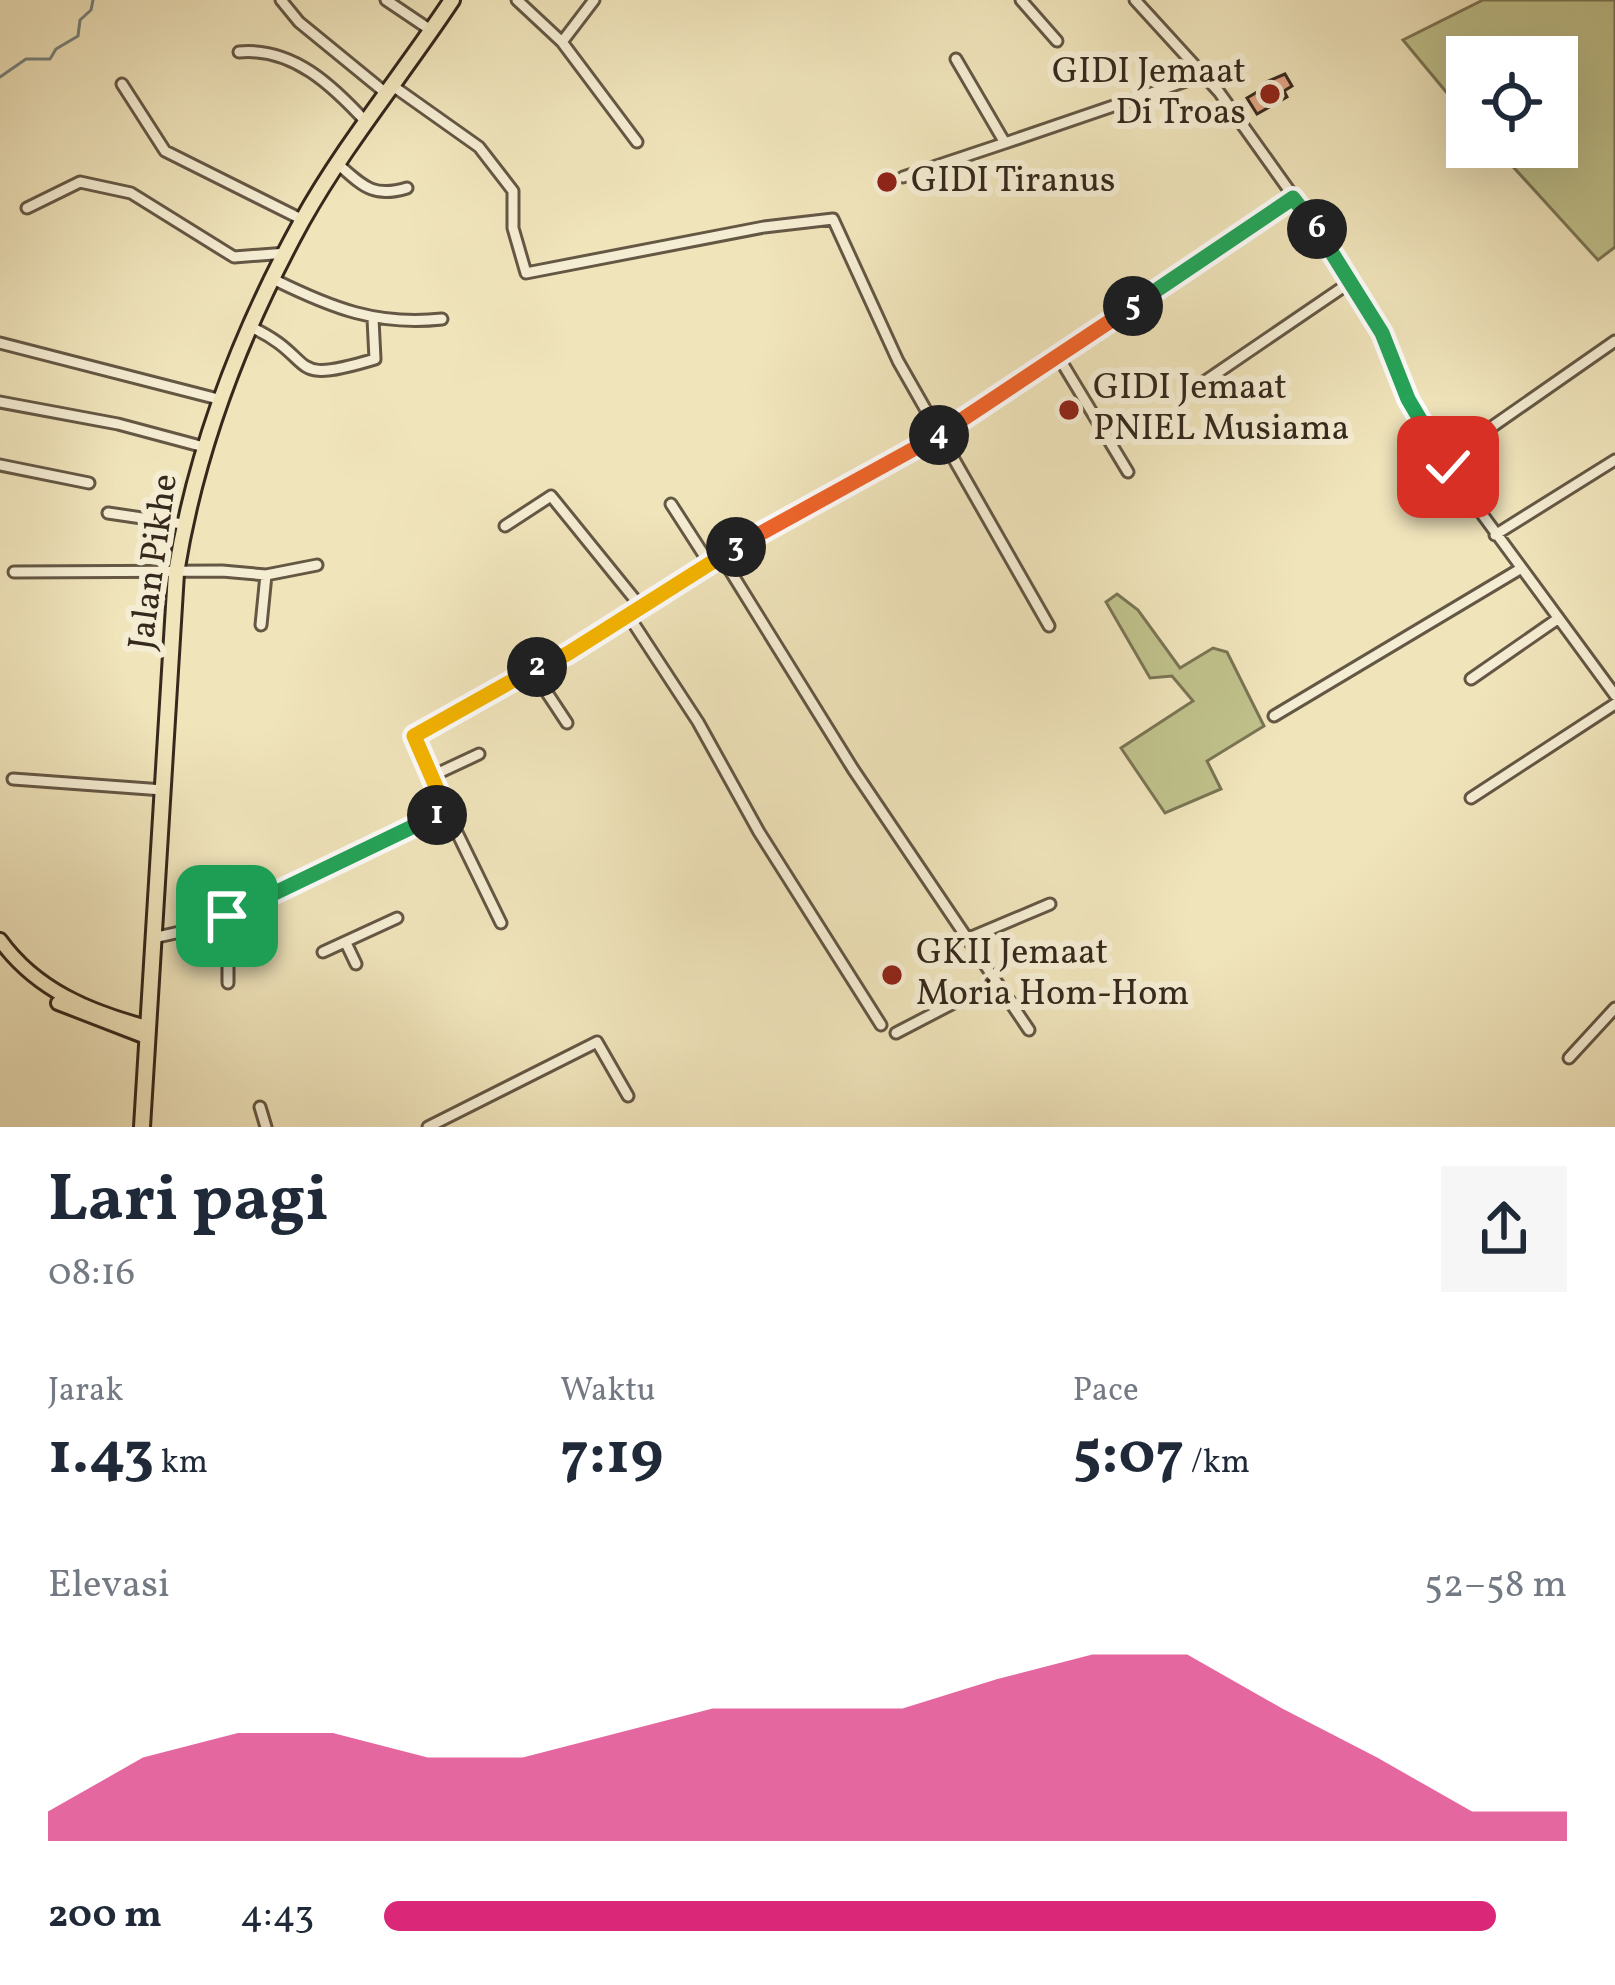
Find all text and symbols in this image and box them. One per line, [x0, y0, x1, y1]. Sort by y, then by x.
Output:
map controls [1446, 36, 1578, 168]
button: locate [1446, 36, 1578, 168]
place label: GIDI Jemaat Di Troas [1052, 48, 1246, 139]
marker: GIDI Jemaat Di Troas [1257, 81, 1283, 107]
place label: GIDI Tiranus [911, 157, 1116, 207]
marker: GIDI Tiranus [874, 169, 900, 195]
pin: 6 [1287, 199, 1347, 259]
text: 6 [1308, 206, 1326, 252]
pin: 5 [1103, 276, 1163, 336]
text: 5 [1125, 283, 1141, 329]
place label: GIDI Jemaat PNIEL Musiama [1093, 364, 1349, 455]
marker: GIDI Jemaat PNIEL Musiama [1056, 397, 1082, 423]
pin: 4 [909, 405, 969, 465]
text: 4 [929, 412, 949, 458]
pin [1397, 416, 1499, 518]
icon: check [1415, 434, 1481, 500]
street label: Jalan Pikhe [118, 471, 192, 653]
pin: 3 [706, 517, 766, 577]
text: 3 [728, 524, 744, 570]
pin: 2 [507, 637, 567, 697]
text: 2 [528, 644, 546, 690]
pin: 1 [407, 785, 467, 845]
text: 1 [430, 792, 444, 838]
pin [176, 865, 278, 967]
icon: arrive [194, 883, 260, 949]
place label: GKII Jemaat Moria Hom-Hom [916, 929, 1189, 1020]
marker: GKII Jemaat Moria Hom-Hom [879, 962, 905, 988]
text: Lari pagi [48, 1156, 329, 1248]
button: share [1441, 1166, 1567, 1292]
text: 08:16 [48, 1247, 135, 1301]
text: Jarak [48, 1369, 124, 1415]
text: Waktu [560, 1369, 656, 1415]
text: Pace [1073, 1369, 1139, 1415]
text: 1.43 [48, 1415, 154, 1498]
text: 7:19 [560, 1415, 663, 1498]
text: 5:07 [1073, 1415, 1184, 1498]
text: km [154, 1441, 208, 1487]
text: /km [1184, 1441, 1250, 1487]
text: Elevasi [48, 1559, 170, 1613]
text: 52–58 m [1424, 1559, 1567, 1613]
text: 200 m [48, 1889, 162, 1943]
text: 4:43 [240, 1889, 314, 1943]

